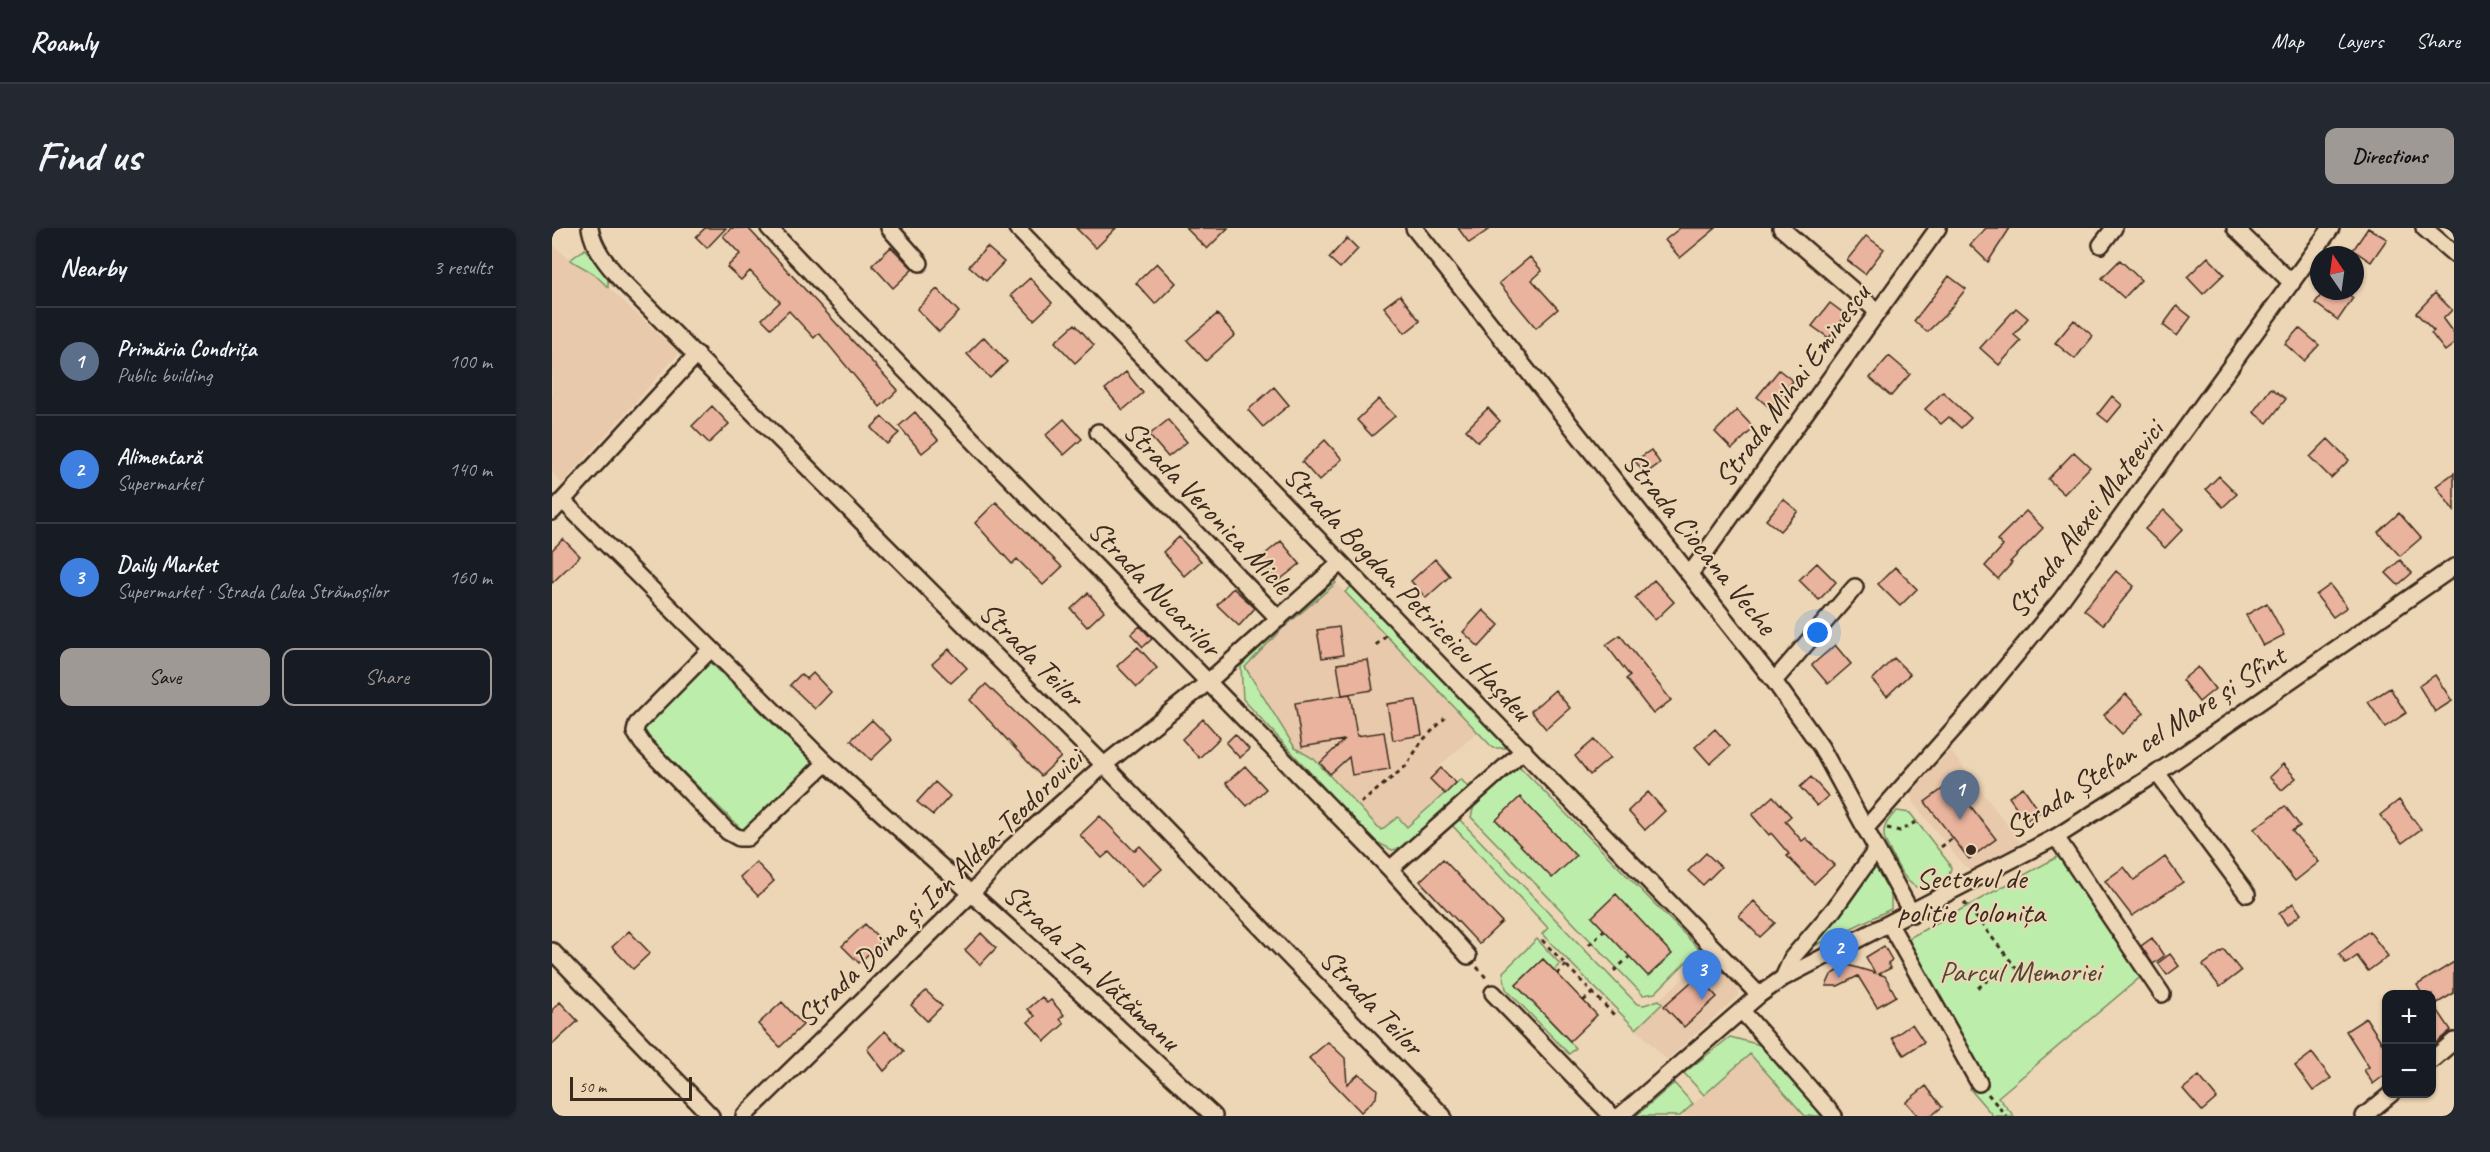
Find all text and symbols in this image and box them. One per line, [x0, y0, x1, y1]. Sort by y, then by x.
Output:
text: Roamly [30, 24, 97, 59]
text: Map [2271, 28, 2304, 54]
text: Layers [2337, 28, 2383, 54]
text: Share [2416, 28, 2460, 54]
button: Directions [2325, 128, 2454, 184]
text: Find us [36, 130, 141, 183]
north arrow [2310, 246, 2364, 300]
text: Nearby [60, 251, 125, 284]
text: 3 results [433, 255, 492, 280]
street label: Strada Mihai Eminescu [1705, 274, 1880, 494]
text: Primăria Condrița [117, 335, 256, 363]
text: 1 [75, 349, 84, 374]
text: 100 m [449, 349, 492, 374]
text: Public building [117, 363, 212, 388]
street label: Strada Alexei Mateevici [1998, 410, 2174, 625]
street label: Strada Veronica Micle [1115, 412, 1302, 604]
text: Alimentară [117, 443, 201, 471]
street label: Strada Ciocana Veche [1615, 444, 1787, 644]
text: 2 [75, 457, 84, 482]
text: 140 m [449, 457, 492, 482]
street label: Strada Bogdan Petriceicu Hașdeu [1276, 457, 1541, 730]
text: Supermarket [117, 471, 202, 496]
street label: Strada Nucarilor [1080, 512, 1232, 667]
text: Daily Market [117, 551, 217, 579]
text: 3 [75, 565, 84, 590]
text: 160 m [449, 565, 492, 590]
text: Supermarket · Strada Calea Strămoșilor [117, 579, 388, 604]
street label: Strada Teilor [971, 593, 1094, 716]
your location [1803, 618, 1832, 647]
street label: Strada Ștefan cel Mare și Sfînt [1997, 635, 2295, 847]
button: Save [60, 648, 270, 706]
button: Share [282, 648, 492, 706]
street label: Strada Doina și Ion Aldea-Teodorovici [788, 738, 1093, 1035]
pin: 1 [1940, 770, 1980, 820]
marker: Sectorul de poliție Colonița [1964, 843, 1978, 857]
place label: Sectorul de poliție Colonița [1897, 859, 2047, 931]
street label: Strada Ion Vătămanu [995, 875, 1190, 1060]
pin: 2 [1820, 928, 1858, 978]
street label: Strada Teilor [1312, 941, 1434, 1065]
pin: 3 [1682, 950, 1722, 1000]
park label: Parcul Memoriei [1939, 952, 2104, 990]
map controls [2382, 990, 2436, 1098]
button: + [2382, 990, 2436, 1044]
button: − [2382, 1044, 2436, 1098]
scale bar [570, 1074, 692, 1102]
text: 50 m [579, 1077, 606, 1097]

